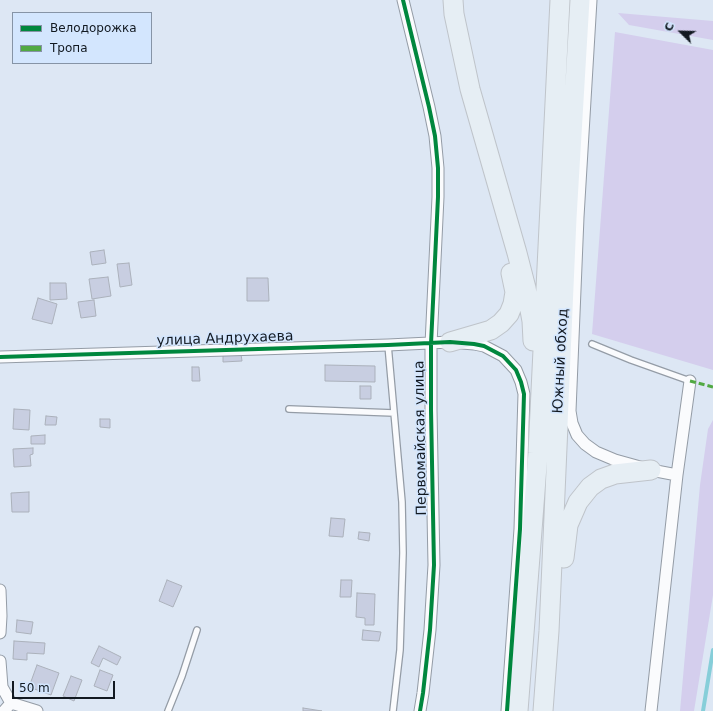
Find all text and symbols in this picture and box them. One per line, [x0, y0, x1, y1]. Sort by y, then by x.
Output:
legend [12, 12, 152, 64]
north arrow [661, 12, 701, 52]
text: Велодорожка [50, 21, 137, 35]
text: С [662, 21, 677, 33]
text: Тропа [50, 41, 88, 55]
street label: Южный обход [550, 308, 572, 414]
street label: улица Андрухаева [156, 328, 294, 350]
street label: Первомайская улица [411, 360, 431, 516]
scale bar [14, 673, 117, 699]
text: 50 m [19, 681, 50, 695]

